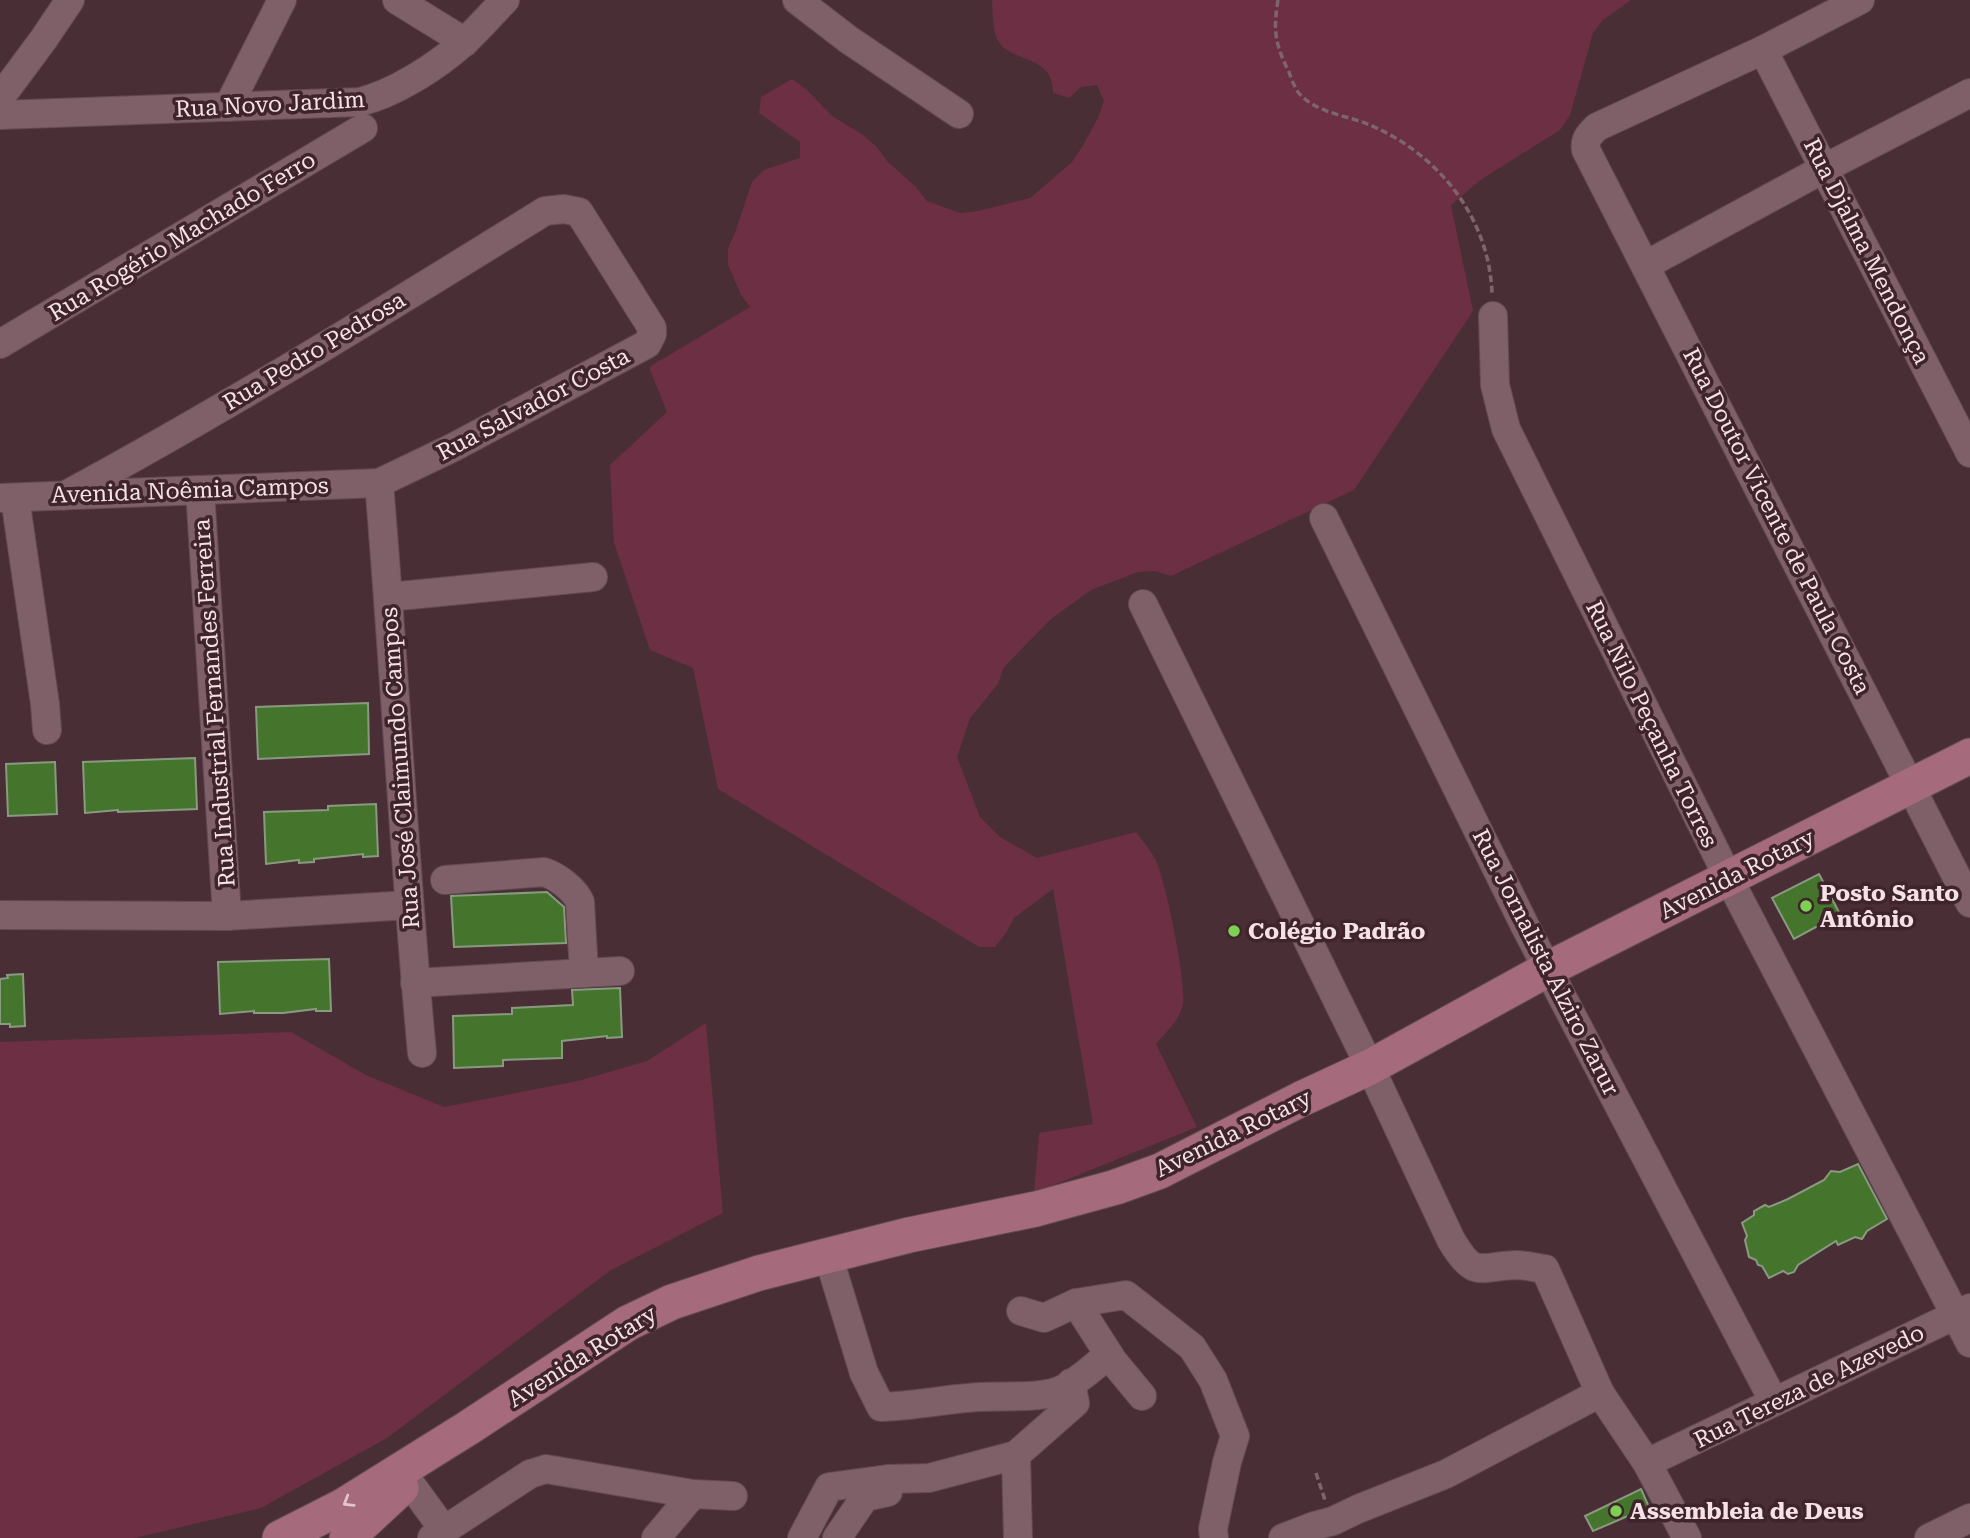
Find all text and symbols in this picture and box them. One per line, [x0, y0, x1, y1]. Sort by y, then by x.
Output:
street label: Rua Novo Jardim [174, 86, 366, 123]
street label: Rua Djalma Mendonça [1798, 134, 1936, 369]
street label: Rua Rogério Machado Ferro [44, 146, 321, 327]
street label: Rua Pedro Pedrosa [218, 286, 411, 416]
street label: Rua Salvador Costa [432, 342, 635, 467]
street label: Rua Doutor Vicente de Paula Costa [1677, 344, 1876, 699]
street label: Avenida Noêmia Campos [51, 472, 329, 509]
street label: Rua Industrial Fernandes Ferreira [188, 517, 241, 888]
street label: Rua Nilo Peçanha Torres [1580, 596, 1723, 852]
street label: Rua José Claimundo Campos [376, 606, 425, 930]
street label: Avenida Rotary [1655, 824, 1820, 925]
street label: Rua Jornalista Alziro Zarur [1467, 825, 1625, 1100]
place label: Posto Santo Antônio [1820, 880, 1959, 933]
marker: Posto Santo Antônio [1798, 898, 1814, 914]
place label: Colégio Padrão [1248, 918, 1425, 945]
marker: Colégio Padrão [1226, 923, 1242, 939]
street label: Avenida Rotary [1151, 1084, 1316, 1183]
street label: Avenida Rotary [503, 1300, 662, 1413]
street label: Rua Tereza de Azevedo [1690, 1319, 1929, 1454]
one-way arrow [343, 1494, 356, 1507]
place label: Assembleia de Deus [1630, 1498, 1864, 1525]
marker: Assembleia de Deus [1608, 1503, 1624, 1519]

